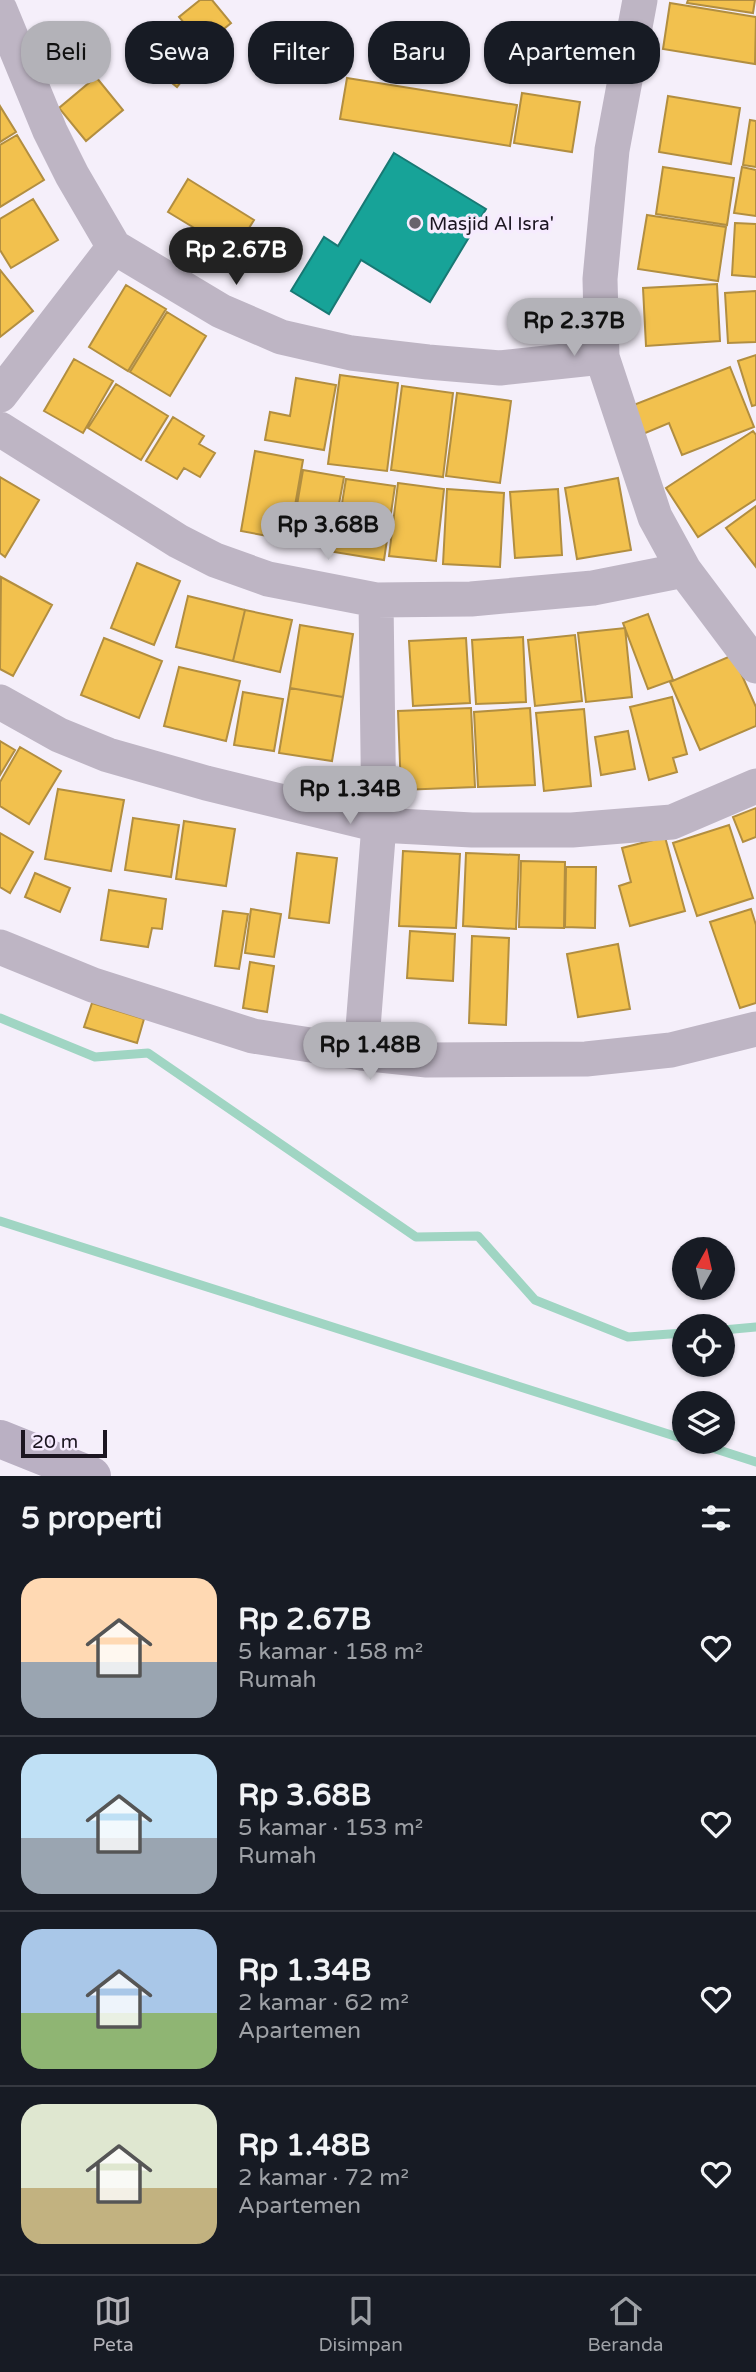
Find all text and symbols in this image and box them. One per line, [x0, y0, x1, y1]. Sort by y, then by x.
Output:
chip: Beli [21, 21, 111, 84]
chip: Sewa [125, 21, 234, 84]
chip: Filter [248, 21, 354, 84]
chip: Baru [368, 21, 470, 84]
chip: Apartemen [484, 21, 660, 84]
place label: Masjid Al Isra' [429, 213, 554, 235]
marker: Masjid Al Isra' [407, 215, 423, 231]
pin: Rp 2.67B [164, 228, 308, 287]
text: Rp 2.67B [185, 236, 287, 264]
pin: Rp 2.37B [502, 298, 646, 358]
text: Rp 2.37B [523, 307, 625, 335]
pin: Rp 3.68B [256, 503, 400, 562]
text: Rp 3.68B [277, 511, 379, 539]
pin: Rp 1.34B [278, 766, 422, 826]
text: Rp 1.34B [299, 775, 401, 803]
pin: Rp 1.48B [298, 1023, 442, 1082]
text: Rp 1.48B [319, 1031, 421, 1059]
north arrow [672, 1237, 735, 1300]
map controls [672, 1237, 735, 1454]
button: locate [672, 1314, 735, 1377]
button: layers [672, 1391, 735, 1454]
scale bar [21, 1427, 107, 1459]
text: 20 m [32, 1431, 78, 1453]
icon: filters [697, 1499, 735, 1537]
text: 5 properti [21, 1500, 162, 1537]
text: Rp 2.67B [238, 1601, 371, 1638]
icon: home [77, 1606, 161, 1690]
icon: heart [697, 1629, 735, 1667]
text: 5 kamar · 158 m² [238, 1638, 423, 1666]
text: Rumah [238, 1666, 316, 1694]
text: Rp 3.68B [238, 1777, 371, 1814]
icon: home [77, 1782, 161, 1866]
icon: heart [697, 1805, 735, 1843]
text: 5 kamar · 153 m² [238, 1814, 423, 1842]
text: Rumah [238, 1842, 316, 1870]
text: Rp 1.34B [238, 1952, 371, 1989]
icon: home [77, 1957, 161, 2041]
icon: heart [697, 1980, 735, 2018]
text: 2 kamar · 62 m² [238, 1989, 409, 2017]
text: Apartemen [238, 2017, 361, 2045]
text: Rp 1.48B [238, 2127, 371, 2164]
icon: home [77, 2132, 161, 2216]
icon: heart [697, 2155, 735, 2193]
text: 2 kamar · 72 m² [238, 2164, 409, 2192]
text: Apartemen [238, 2192, 361, 2220]
tab: Peta [92, 2292, 134, 2356]
tab: Disimpan [318, 2292, 403, 2356]
tab: Beranda [588, 2292, 664, 2356]

